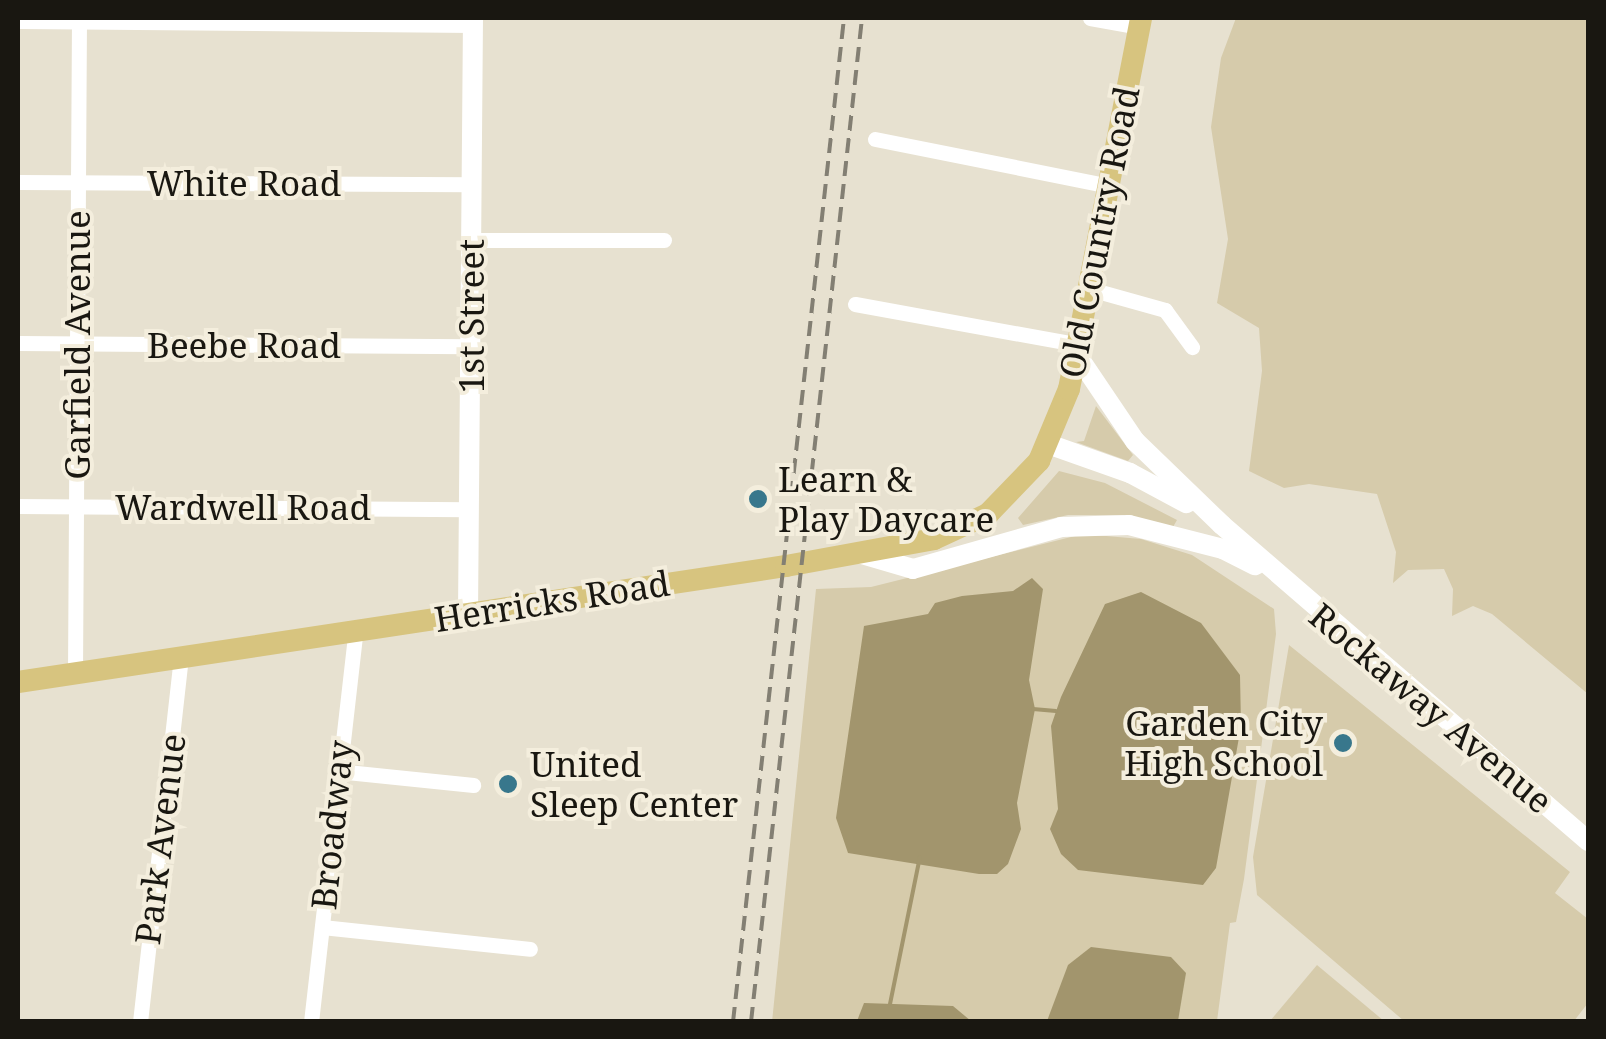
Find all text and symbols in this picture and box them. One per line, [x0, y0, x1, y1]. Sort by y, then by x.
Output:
street label: Old Country Road [1050, 83, 1148, 381]
street label: White Road [147, 162, 341, 204]
street label: Garfield Avenue [56, 210, 98, 480]
street label: 1st Street [450, 239, 492, 393]
street label: Beebe Road [147, 324, 341, 366]
place label: Learn & Play Daycare [778, 458, 994, 540]
street label: Wardwell Road [115, 486, 371, 528]
marker: Learn & Play Daycare [747, 488, 769, 510]
street label: Herricks Road [431, 562, 673, 640]
street label: Rockaway Avenue [1301, 594, 1561, 822]
place label: Garden City High School [1124, 702, 1323, 784]
street label: Park Avenue [126, 731, 194, 947]
marker: Garden City High School [1332, 732, 1354, 754]
street label: Broadway [302, 738, 362, 912]
place label: United Sleep Center [530, 743, 738, 825]
marker: United Sleep Center [495, 771, 521, 797]

